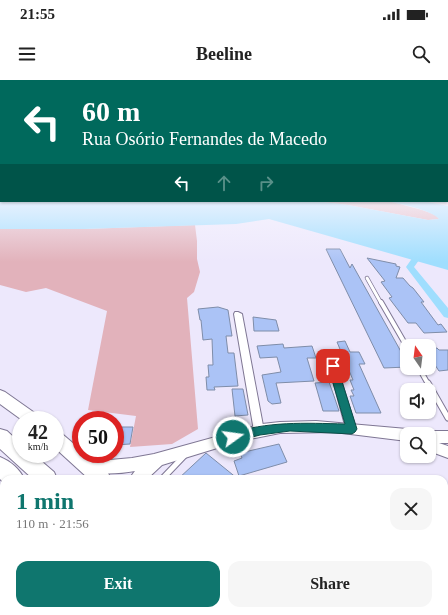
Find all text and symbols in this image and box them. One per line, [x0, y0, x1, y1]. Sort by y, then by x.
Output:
text: 21:55 [20, 6, 55, 22]
icon: menu [16, 43, 38, 65]
icon: search [410, 43, 432, 65]
text: Beeline [196, 44, 252, 64]
icon: left [16, 96, 68, 148]
text: 60 m [82, 96, 140, 127]
text: Rua Osório Fernandes de Macedo [82, 129, 327, 149]
icon: left [171, 172, 193, 194]
icon: ahead [213, 172, 235, 194]
icon: right [255, 172, 277, 194]
north arrow [400, 339, 436, 375]
map controls [400, 339, 436, 463]
pin [316, 349, 350, 383]
icon: arrive [322, 355, 344, 377]
button: sound [400, 383, 436, 419]
speed limit sign: 50 [72, 411, 124, 463]
position arrow [212, 416, 254, 458]
text: 42 [28, 421, 48, 443]
button: search [400, 427, 436, 463]
text: km/h [28, 441, 48, 452]
text: 1 min [16, 488, 74, 514]
button: close [390, 488, 432, 530]
text: 110 m · 21:56 [16, 516, 89, 531]
button: Exit [16, 561, 220, 607]
button: Share [228, 561, 432, 607]

